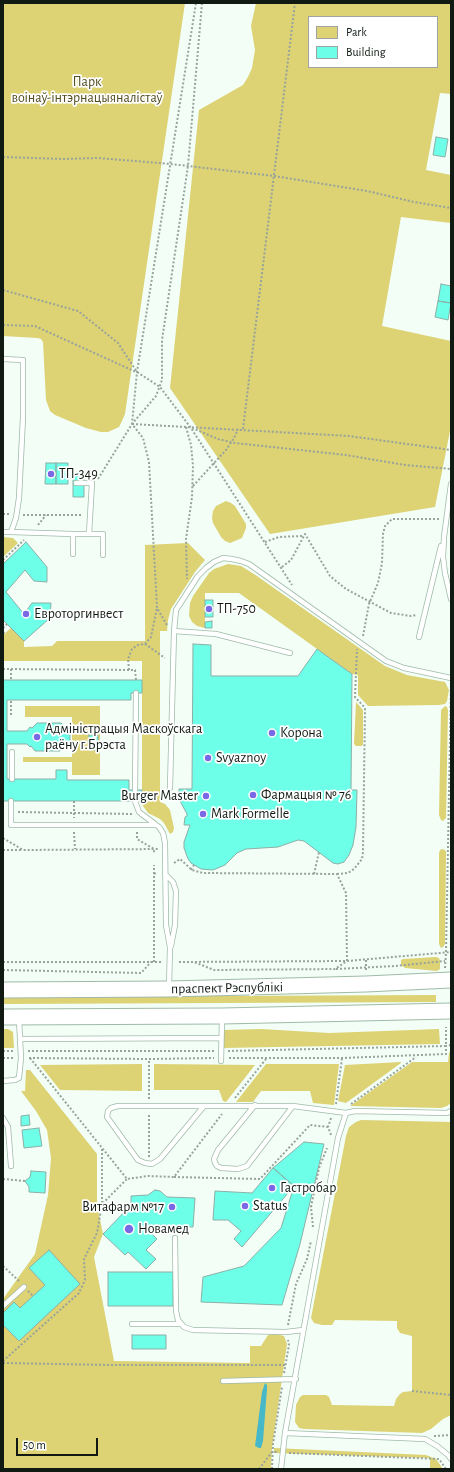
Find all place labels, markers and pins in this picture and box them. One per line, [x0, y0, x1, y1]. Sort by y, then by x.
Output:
place label: ТП-349 [59, 466, 98, 482]
marker: ТП-349 [46, 469, 56, 479]
place label: ТП-750 [217, 601, 256, 617]
marker: ТП-750 [204, 604, 214, 614]
place label: Евроторгинвест [34, 606, 123, 622]
marker: Евроторгинвест [21, 609, 31, 619]
place label: Адміністрацыя Маскоўскага раёну г.Брэста [45, 721, 202, 754]
place label: Корона [280, 725, 322, 741]
marker: Корона [267, 728, 277, 738]
marker: Адміністрацыя Маскоўскага раёну г.Брэста [32, 732, 42, 742]
place label: Svyaznoy [216, 750, 266, 766]
marker: Svyaznoy [203, 753, 213, 763]
place label: Фармацыя № 76 [261, 787, 351, 803]
place label: Burger Master [121, 788, 198, 804]
marker: Фармацыя № 76 [248, 790, 258, 800]
marker: Burger Master [201, 791, 211, 801]
place label: Mark Formelle [211, 806, 289, 822]
marker: Mark Formelle [198, 809, 208, 819]
place label: Гастробар [280, 1180, 336, 1196]
marker: Гастробар [267, 1183, 277, 1193]
place label: Status [253, 1198, 287, 1214]
place label: Витафарм №17 [82, 1199, 164, 1215]
marker: Status [240, 1201, 250, 1211]
marker: Витафарм №17 [167, 1202, 177, 1212]
place label: Новамед [138, 1221, 189, 1237]
marker: Новамед [123, 1223, 135, 1235]

